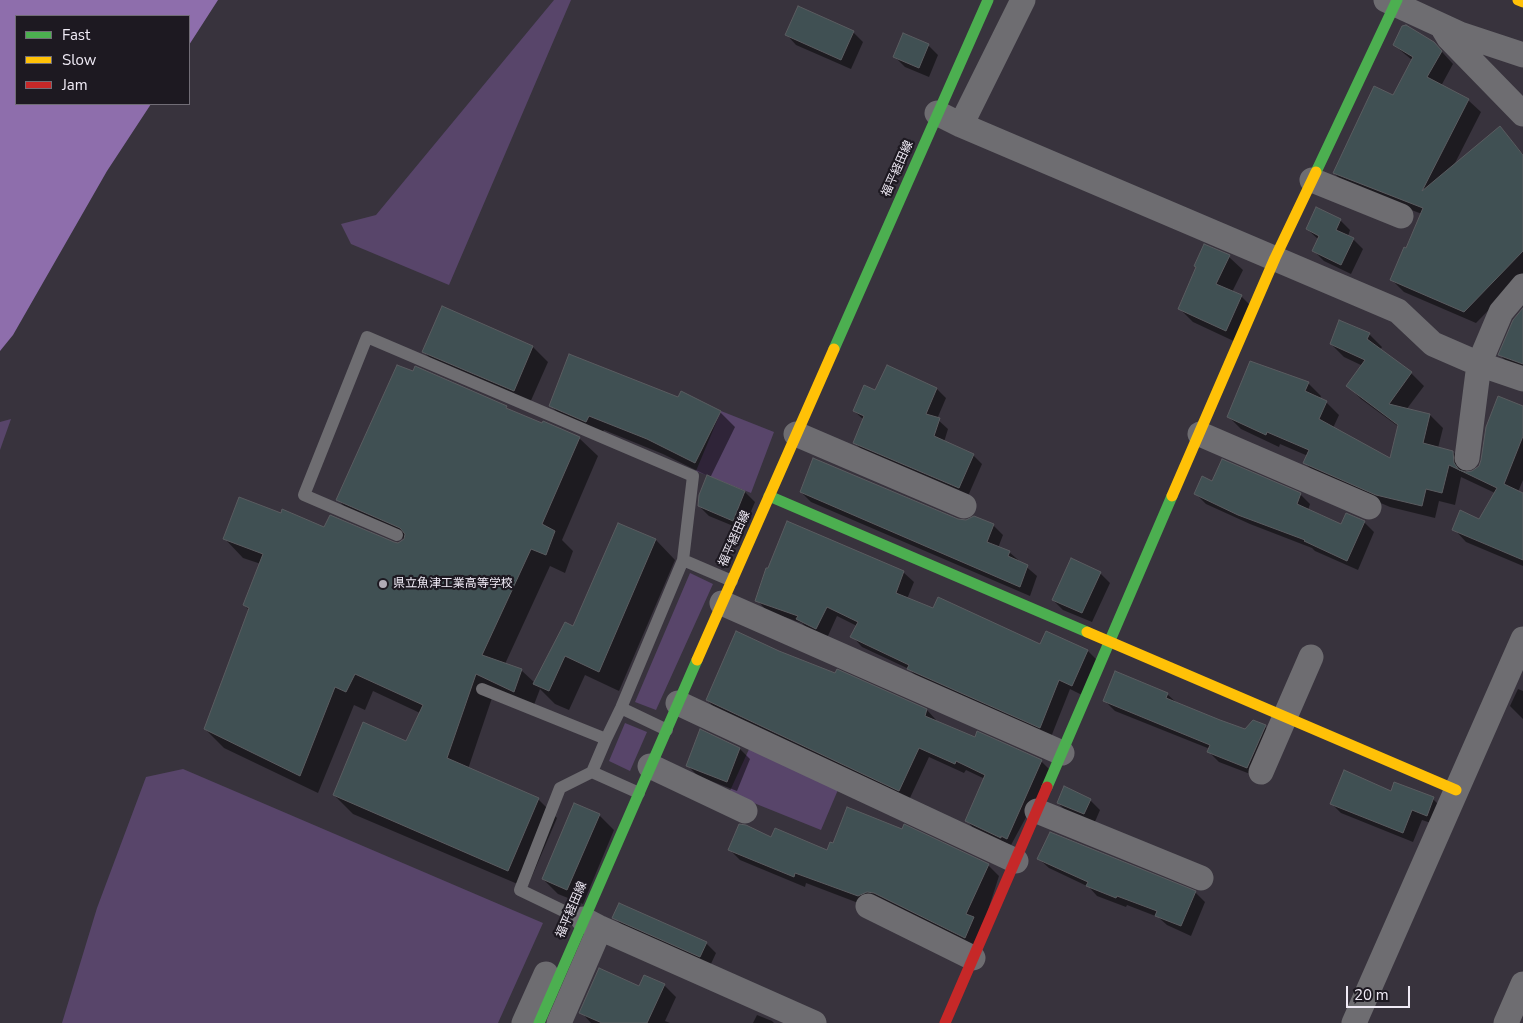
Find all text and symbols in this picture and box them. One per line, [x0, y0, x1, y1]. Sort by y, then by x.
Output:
legend [15, 15, 190, 105]
text: Fast [62, 25, 90, 45]
text: Slow [62, 50, 96, 70]
text: Jam [62, 75, 88, 95]
street label: 福平経田線 [879, 139, 917, 199]
street label: 福平経田線 [716, 509, 754, 569]
place label: 県立魚津工業高等学校 [393, 577, 513, 591]
marker: 県立魚津工業高等学校 [377, 578, 389, 590]
street label: 福平経田線 [554, 880, 590, 940]
scale bar [1348, 976, 1412, 1008]
text: 20 m [1354, 985, 1389, 1005]

